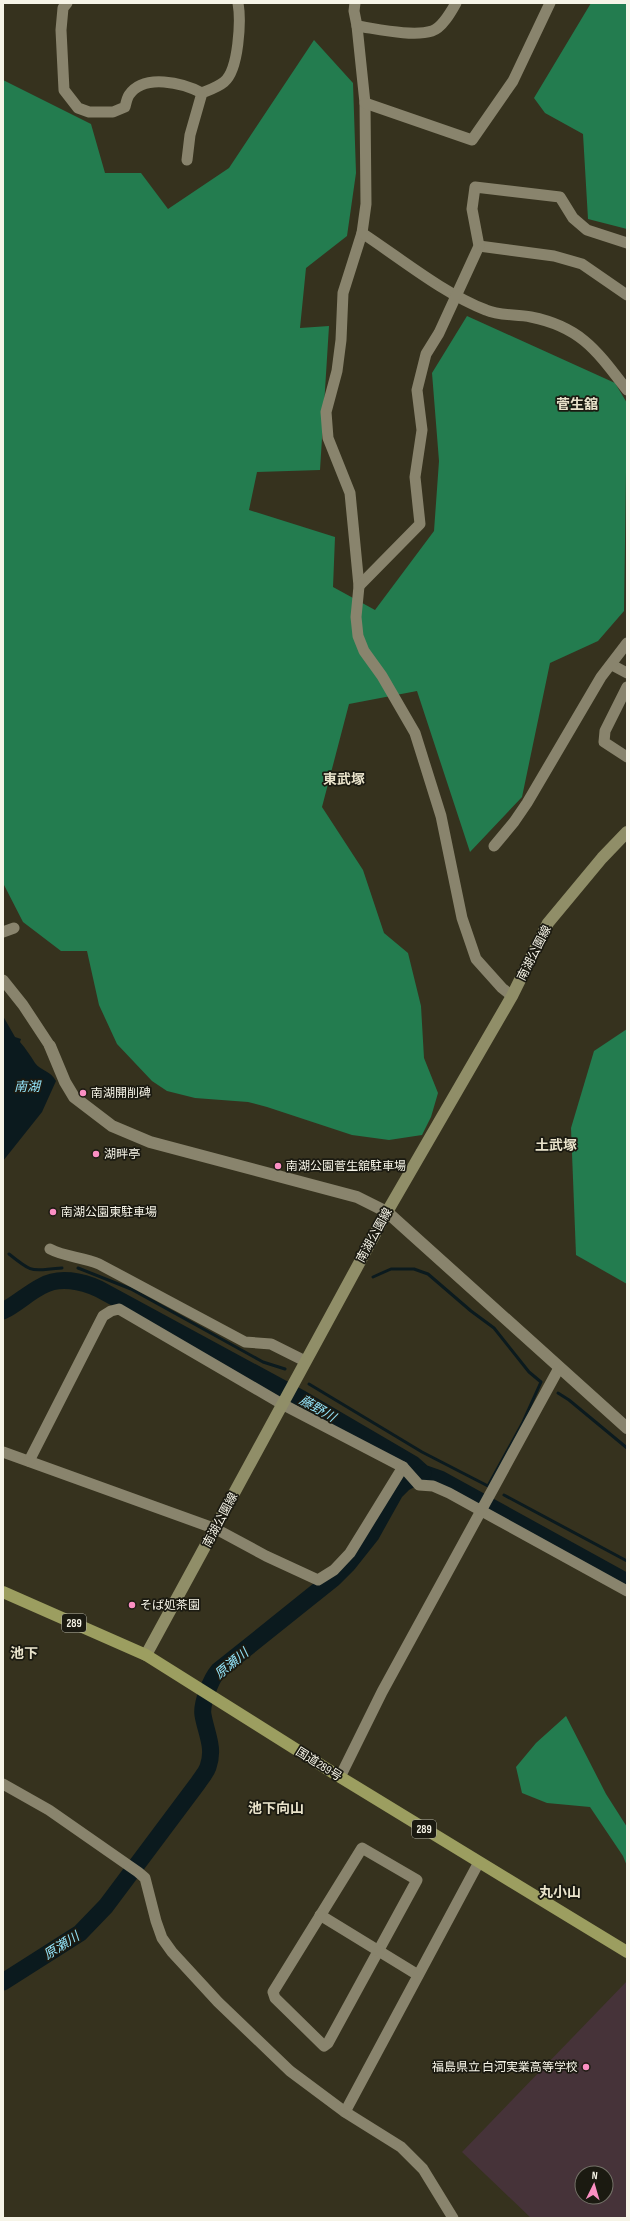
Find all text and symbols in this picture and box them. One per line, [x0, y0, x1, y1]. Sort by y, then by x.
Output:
district label: 菅生舘 [556, 396, 598, 413]
district label: 東武塚 [323, 771, 365, 788]
street label: 南湖公園線 [514, 923, 555, 983]
water label: 南湖 [14, 1079, 42, 1095]
place label: 南湖開削碑 [91, 1086, 151, 1101]
marker: 南湖開削碑 [78, 1088, 88, 1098]
district label: 土武塚 [535, 1137, 577, 1154]
place label: 湖畔亭 [104, 1147, 140, 1162]
marker: 湖畔亭 [91, 1149, 101, 1159]
place label: 南湖公園菅生舘駐車場 [286, 1159, 406, 1174]
marker: 南湖公園菅生舘駐車場 [273, 1161, 283, 1171]
place label: 南湖公園東駐車場 [61, 1205, 157, 1220]
street label: 南湖公園線 [353, 1205, 396, 1265]
marker: 南湖公園東駐車場 [48, 1207, 58, 1217]
water label: 藤野川 [297, 1392, 340, 1427]
street label: 南湖公園線 [200, 1490, 241, 1550]
place label: そば処茶園 [140, 1598, 200, 1613]
marker: そば処茶園 [127, 1600, 137, 1610]
road number: 289 [62, 1614, 86, 1632]
water label: 原瀬川 [212, 1644, 253, 1682]
district label: 池下 [10, 1645, 38, 1662]
street label: 国道289号 [293, 1744, 345, 1784]
district label: 池下向山 [248, 1800, 304, 1817]
road number: 289 [412, 1820, 436, 1838]
district label: 丸小山 [539, 1884, 581, 1901]
water label: 原瀬川 [41, 1927, 84, 1963]
place label: 福島県立 白河実業高等学校 [432, 2060, 578, 2075]
marker: 福島県立 白河実業高等学校 [581, 2062, 591, 2072]
north arrow [574, 2165, 614, 2205]
text: N [591, 2169, 598, 2182]

